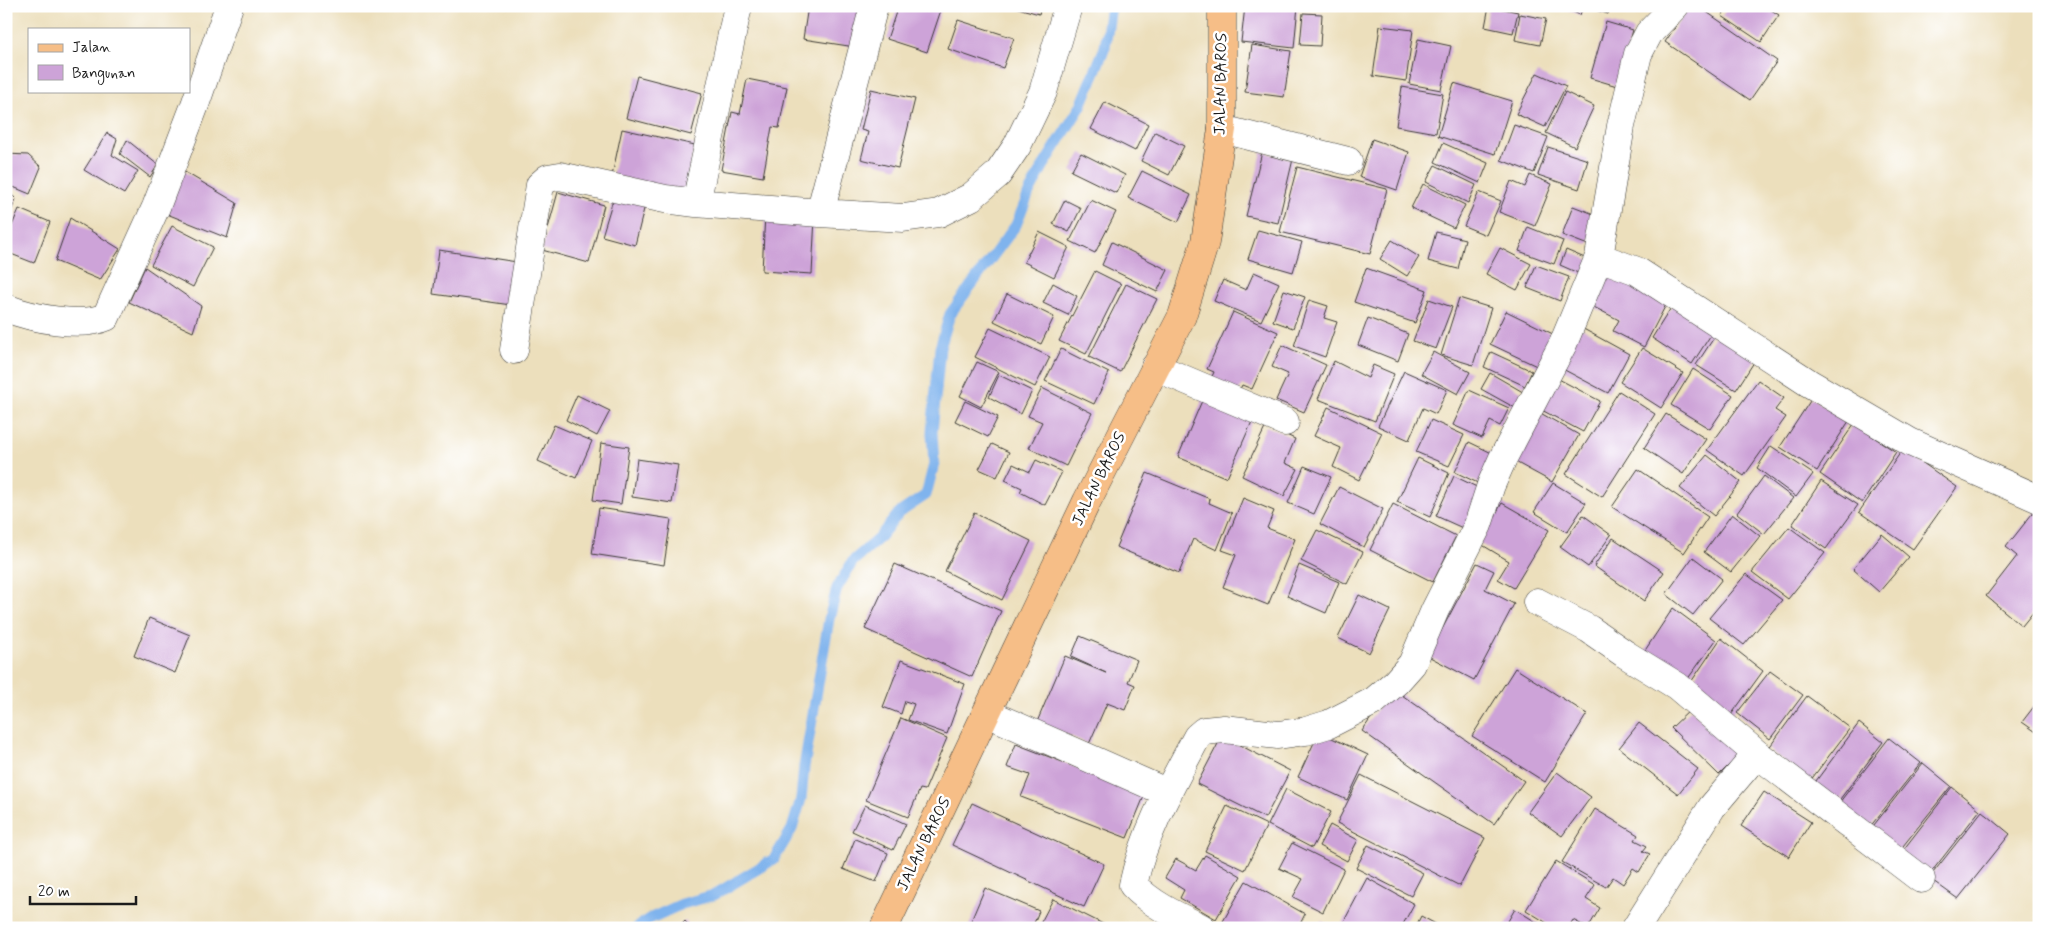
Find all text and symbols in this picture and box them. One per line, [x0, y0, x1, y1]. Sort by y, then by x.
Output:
legend [28, 28, 190, 92]
street label: JALAN BAROS [1210, 33, 1232, 135]
text: Jalan [72, 38, 111, 58]
text: Bangunan [72, 64, 135, 85]
street label: JALAN BAROS [1067, 428, 1131, 529]
street label: JALAN BAROS [892, 793, 956, 894]
scale bar [30, 874, 136, 906]
text: 20 m [38, 882, 70, 902]

